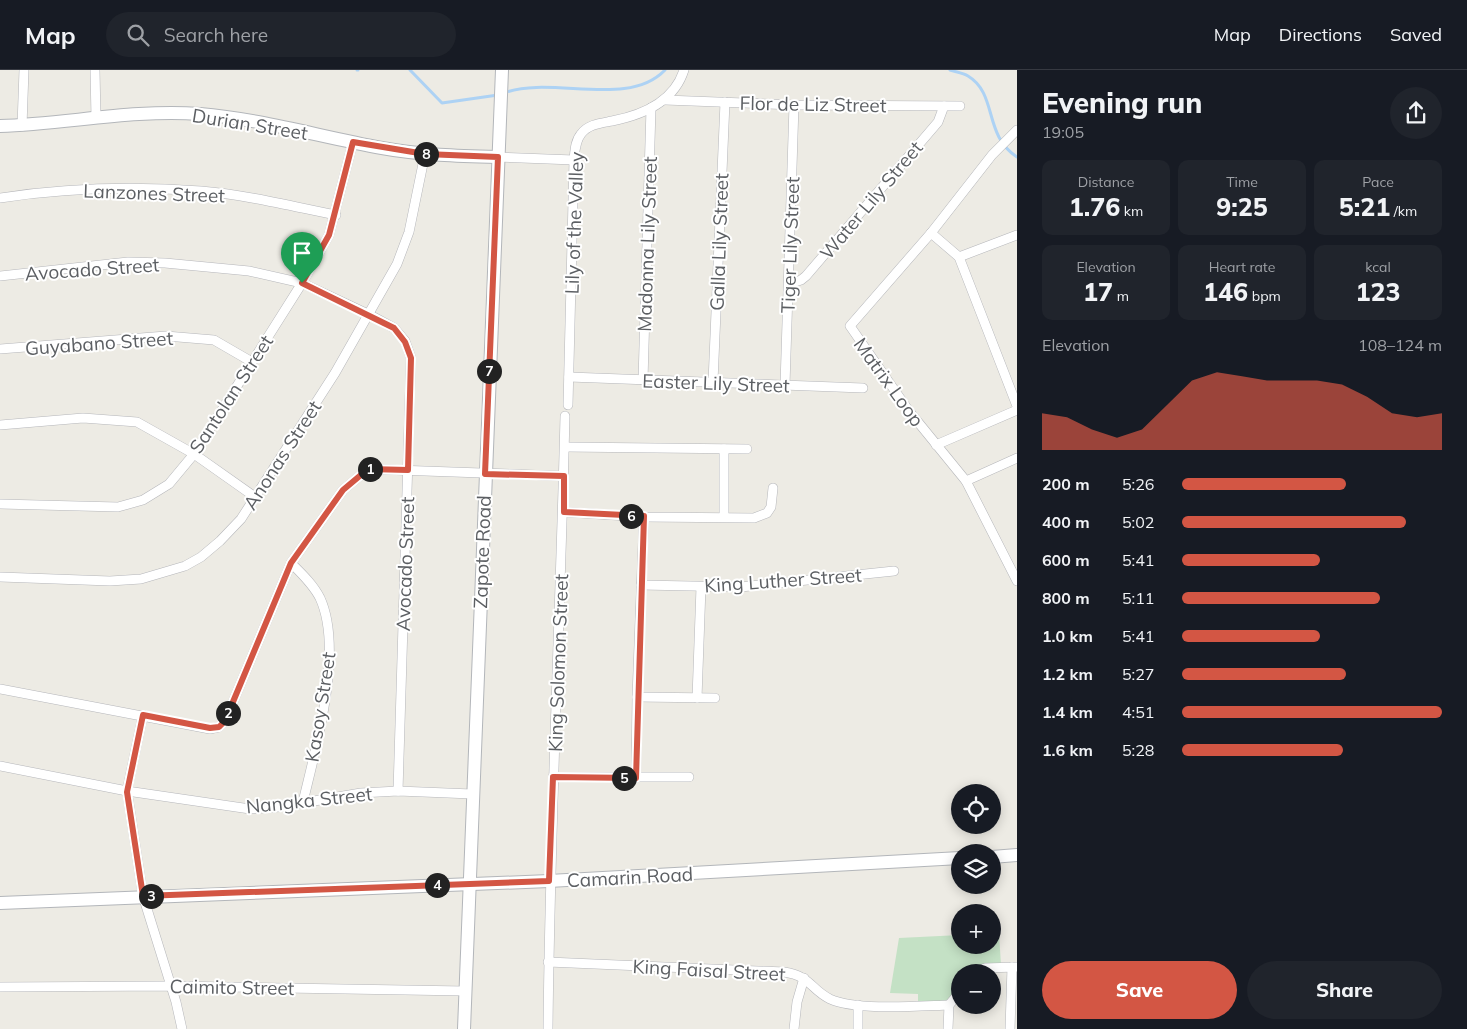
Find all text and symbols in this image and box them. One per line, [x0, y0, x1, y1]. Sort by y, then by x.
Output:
search box [106, 12, 456, 57]
text: Map [25, 20, 76, 50]
icon: search [124, 21, 152, 49]
text: Search here [164, 23, 268, 47]
text: Map [1214, 23, 1251, 46]
text: Directions [1279, 23, 1362, 46]
text: Saved [1390, 23, 1442, 46]
text: Evening run [1042, 85, 1202, 120]
button: share [1390, 87, 1442, 139]
street label: Flor de Liz Street [739, 91, 887, 117]
street label: Durian Street [191, 103, 310, 145]
text: 19:05 [1042, 122, 1084, 142]
street label: Water Lily Street [815, 136, 928, 264]
pin: 8 [414, 142, 438, 166]
text: 8 [422, 145, 431, 163]
street label: Lily of the Valley [560, 151, 588, 295]
street label: Madonna Lily Street [632, 156, 662, 332]
street label: Galla Lily Street [705, 172, 733, 311]
text: Distance [1078, 173, 1134, 191]
text: Time [1226, 173, 1258, 191]
text: Pace [1362, 173, 1394, 191]
street label: Tiger Lily Street [776, 176, 804, 314]
street label: Lanzones Street [83, 179, 226, 207]
text: 1.76 [1069, 191, 1120, 222]
text: 9:25 [1216, 191, 1268, 222]
text: 5:21 [1339, 191, 1390, 222]
text: km [1120, 202, 1143, 220]
text: /km [1390, 202, 1417, 220]
pin [281, 232, 323, 283]
icon: arrive [288, 239, 316, 267]
street label: Avocado Street [24, 252, 160, 286]
text: Elevation [1076, 258, 1136, 276]
text: Heart rate [1209, 258, 1275, 276]
text: kcal [1365, 258, 1391, 276]
text: 17 [1083, 276, 1113, 307]
text: 146 [1203, 276, 1248, 307]
text: 123 [1355, 276, 1401, 307]
text: m [1113, 287, 1129, 305]
text: bpm [1248, 287, 1281, 305]
street label: Guyabano Street [24, 326, 174, 360]
street label: Santolan Street [184, 330, 278, 458]
street label: Matrix Loop [849, 333, 929, 431]
text: Elevation [1042, 335, 1110, 355]
text: 108–124 m [1358, 335, 1442, 355]
pin: 7 [476, 358, 502, 384]
text: 7 [485, 362, 494, 380]
street label: Easter Lily Street [642, 368, 790, 398]
street label: Anonas Street [238, 396, 326, 514]
pin: 1 [358, 456, 382, 482]
text: 1 [366, 460, 375, 478]
text: 200 m [1042, 474, 1090, 494]
text: 5:26 [1122, 474, 1154, 494]
street label: Zapote Road [468, 495, 496, 609]
street label: Avocado Street [391, 496, 419, 632]
pin: 6 [618, 504, 644, 528]
text: 6 [627, 507, 636, 525]
text: 400 m [1042, 512, 1090, 532]
text: 5:02 [1122, 512, 1154, 532]
text: 600 m [1042, 550, 1090, 570]
text: 5:41 [1122, 550, 1154, 570]
street label: King Luther Street [703, 563, 863, 597]
street label: King Solomon Street [543, 573, 573, 753]
text: 800 m [1042, 588, 1090, 608]
text: 5:11 [1122, 588, 1154, 608]
text: 1.0 km [1042, 626, 1093, 646]
text: 5:41 [1122, 626, 1154, 646]
street label: Kasoy Street [299, 650, 341, 764]
text: 1.2 km [1042, 664, 1093, 684]
text: 5:27 [1122, 664, 1154, 684]
pin: 2 [216, 700, 240, 726]
text: 1.4 km [1042, 702, 1093, 722]
text: 4:51 [1122, 702, 1154, 722]
text: 2 [224, 704, 233, 722]
text: 1.6 km [1042, 740, 1093, 760]
text: 5:28 [1122, 740, 1154, 760]
pin: 5 [612, 766, 636, 790]
text: 5 [620, 769, 629, 787]
street label: Nangka Street [245, 781, 374, 819]
map controls [951, 784, 1001, 1014]
button: locate [951, 784, 1001, 834]
button: layers [951, 844, 1001, 894]
street label: Camarin Road [566, 862, 694, 892]
pin: 4 [424, 872, 450, 898]
text: 4 [433, 876, 442, 894]
pin: 3 [138, 884, 164, 908]
text: 3 [147, 887, 156, 905]
button: + [951, 904, 1001, 954]
street label: King Faisal Street [632, 954, 786, 986]
button: Save [1042, 961, 1237, 1019]
button: Share [1247, 961, 1442, 1019]
button: − [951, 964, 1001, 1014]
street label: Caimito Street [169, 974, 295, 1000]

